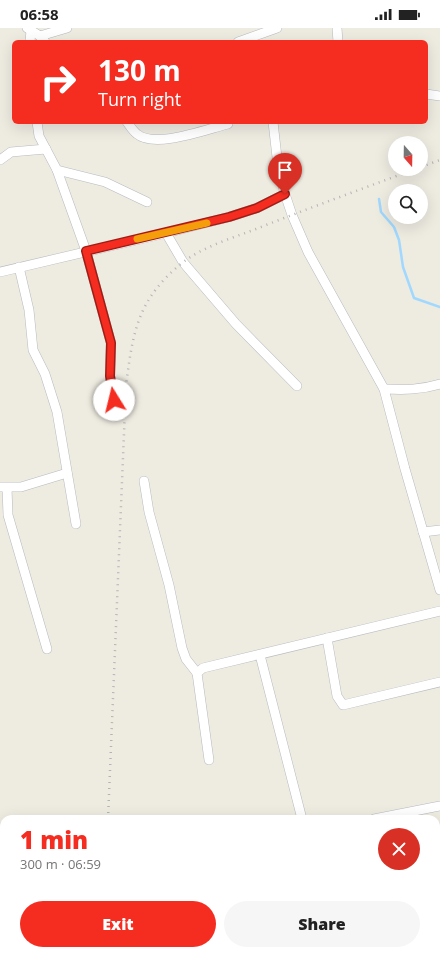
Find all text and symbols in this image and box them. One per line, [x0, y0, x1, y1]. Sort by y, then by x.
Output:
text: 06:58 [20, 4, 59, 24]
text: 130 m [98, 51, 181, 89]
icon: right [32, 56, 84, 108]
text: Turn right [98, 87, 181, 111]
north arrow [388, 136, 428, 176]
map controls [388, 136, 428, 224]
pin [268, 153, 302, 194]
icon: arrive [274, 159, 296, 181]
button: search [388, 184, 428, 224]
position arrow [93, 379, 135, 421]
text: 1 min [20, 823, 88, 856]
button: close [378, 828, 420, 870]
text: 300 m · 06:59 [20, 855, 101, 873]
button: Exit [20, 901, 216, 947]
button: Share [224, 901, 420, 947]

